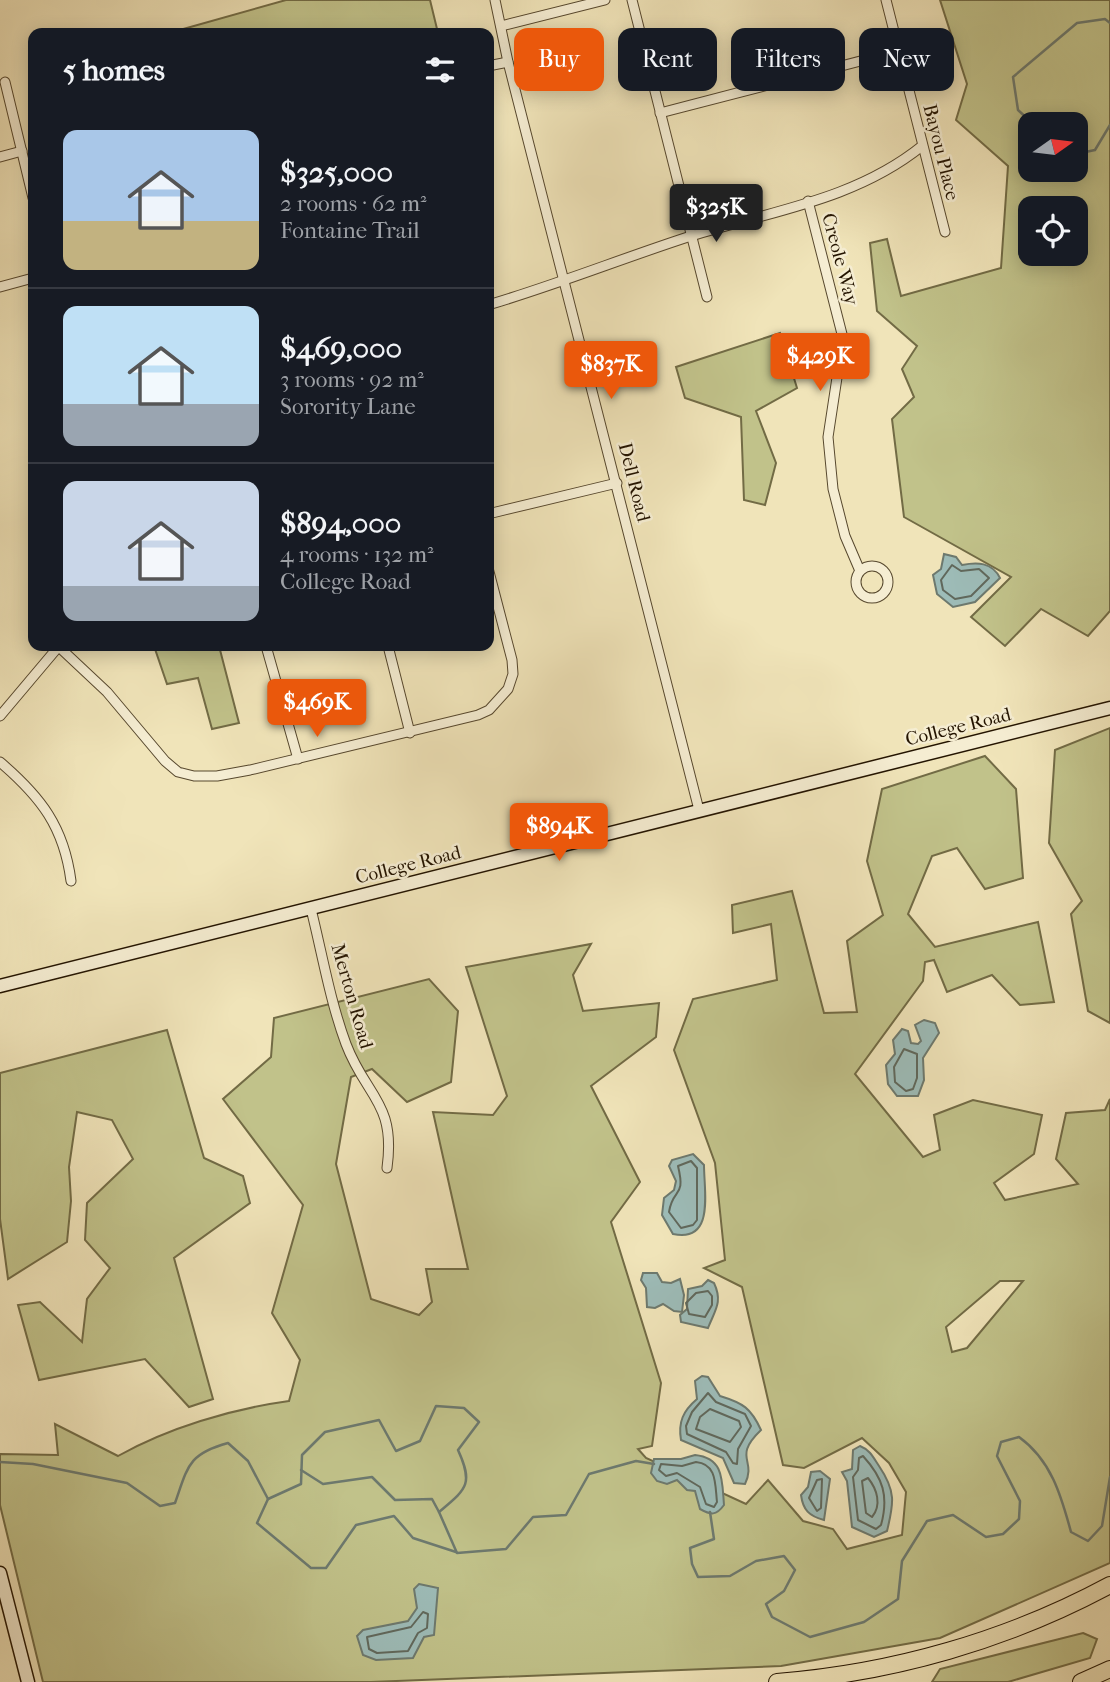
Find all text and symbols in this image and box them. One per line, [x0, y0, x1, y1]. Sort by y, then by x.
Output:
chip: Buy [514, 28, 604, 91]
chip: Rent [618, 28, 717, 91]
chip: Filters [731, 28, 845, 91]
chip: New [859, 28, 954, 91]
icon: filters [421, 51, 459, 89]
text: 5 homes [63, 53, 165, 88]
street label: Bayou Place [918, 102, 964, 203]
north arrow [1018, 112, 1088, 182]
map controls [1018, 112, 1088, 266]
text: $325,000 [280, 155, 393, 190]
icon: home [119, 158, 203, 242]
pin: $325K [667, 184, 765, 244]
text: 2 rooms · 62 m² [280, 190, 427, 217]
text: $325K [686, 193, 746, 220]
button: locate [1018, 196, 1088, 266]
street label: Creole Way [817, 211, 863, 308]
text: Fontaine Trail [280, 217, 420, 244]
text: $469,000 [280, 331, 402, 366]
icon: home [119, 334, 203, 418]
pin: $429K [771, 334, 869, 393]
pin: $837K [562, 342, 660, 401]
text: $429K [787, 342, 853, 369]
text: $837K [580, 350, 642, 377]
text: 3 rooms · 92 m² [280, 366, 424, 393]
text: Sorority Lane [280, 393, 416, 420]
street label: Dell Road [614, 440, 655, 525]
text: $894,000 [280, 506, 401, 541]
icon: home [119, 509, 203, 593]
text: 4 rooms · 132 m² [280, 541, 434, 568]
text: College Road [280, 568, 411, 595]
pin: $469K [268, 680, 366, 739]
text: $469K [283, 688, 351, 715]
street label: College Road [903, 703, 1014, 751]
pin: $894K [510, 804, 608, 863]
text: $894K [526, 812, 592, 839]
street label: College Road [353, 841, 464, 889]
street label: Merton Road [327, 941, 378, 1052]

